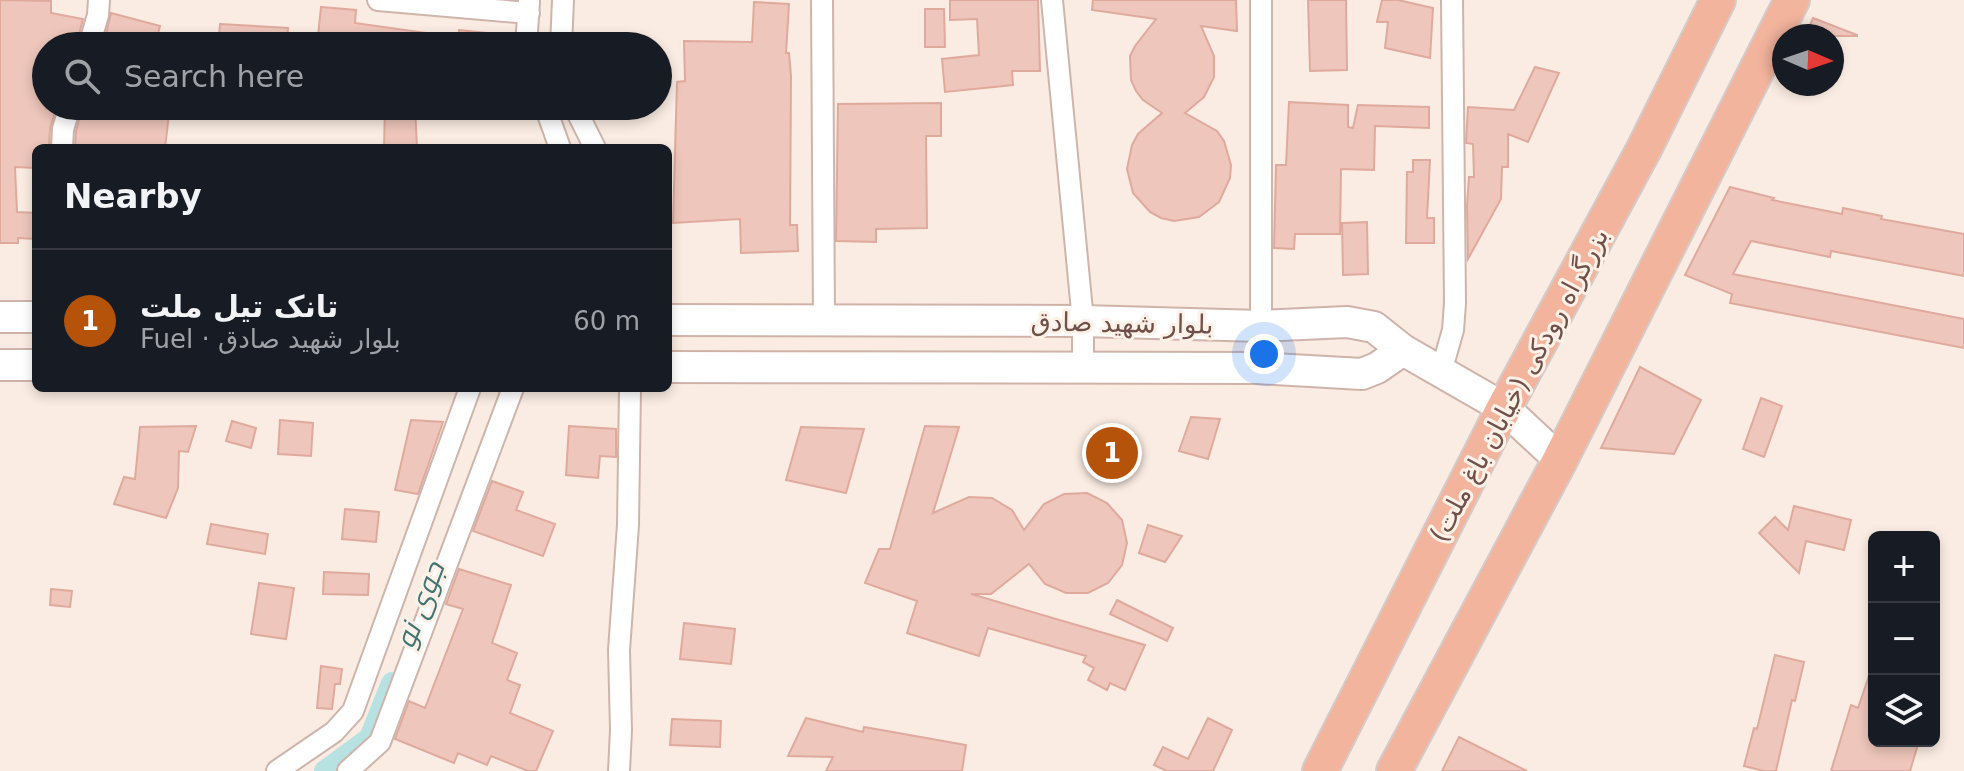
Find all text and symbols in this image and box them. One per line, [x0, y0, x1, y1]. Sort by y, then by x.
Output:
north arrow [1772, 24, 1844, 96]
search box [32, 32, 672, 120]
icon: search [60, 54, 104, 98]
text: Search here [124, 59, 304, 94]
text: Nearby [64, 176, 202, 216]
street label: بزرگراه رودکی (خیابان باغ ملت) [1423, 223, 1615, 547]
text: تانک تیل ملت [140, 289, 338, 324]
text: 1 [81, 306, 99, 336]
text: 60 m [573, 306, 640, 336]
street label: بلوار شهید صادق [1030, 306, 1214, 341]
text: Fuel · بلوار شهید صادق [140, 324, 401, 354]
your location [1244, 334, 1284, 374]
pin: 1 [1086, 423, 1138, 483]
map controls [1868, 531, 1940, 747]
button: + [1868, 531, 1940, 603]
water label: جوی نو [389, 556, 452, 653]
button: − [1868, 603, 1940, 675]
button: layers [1868, 675, 1940, 747]

